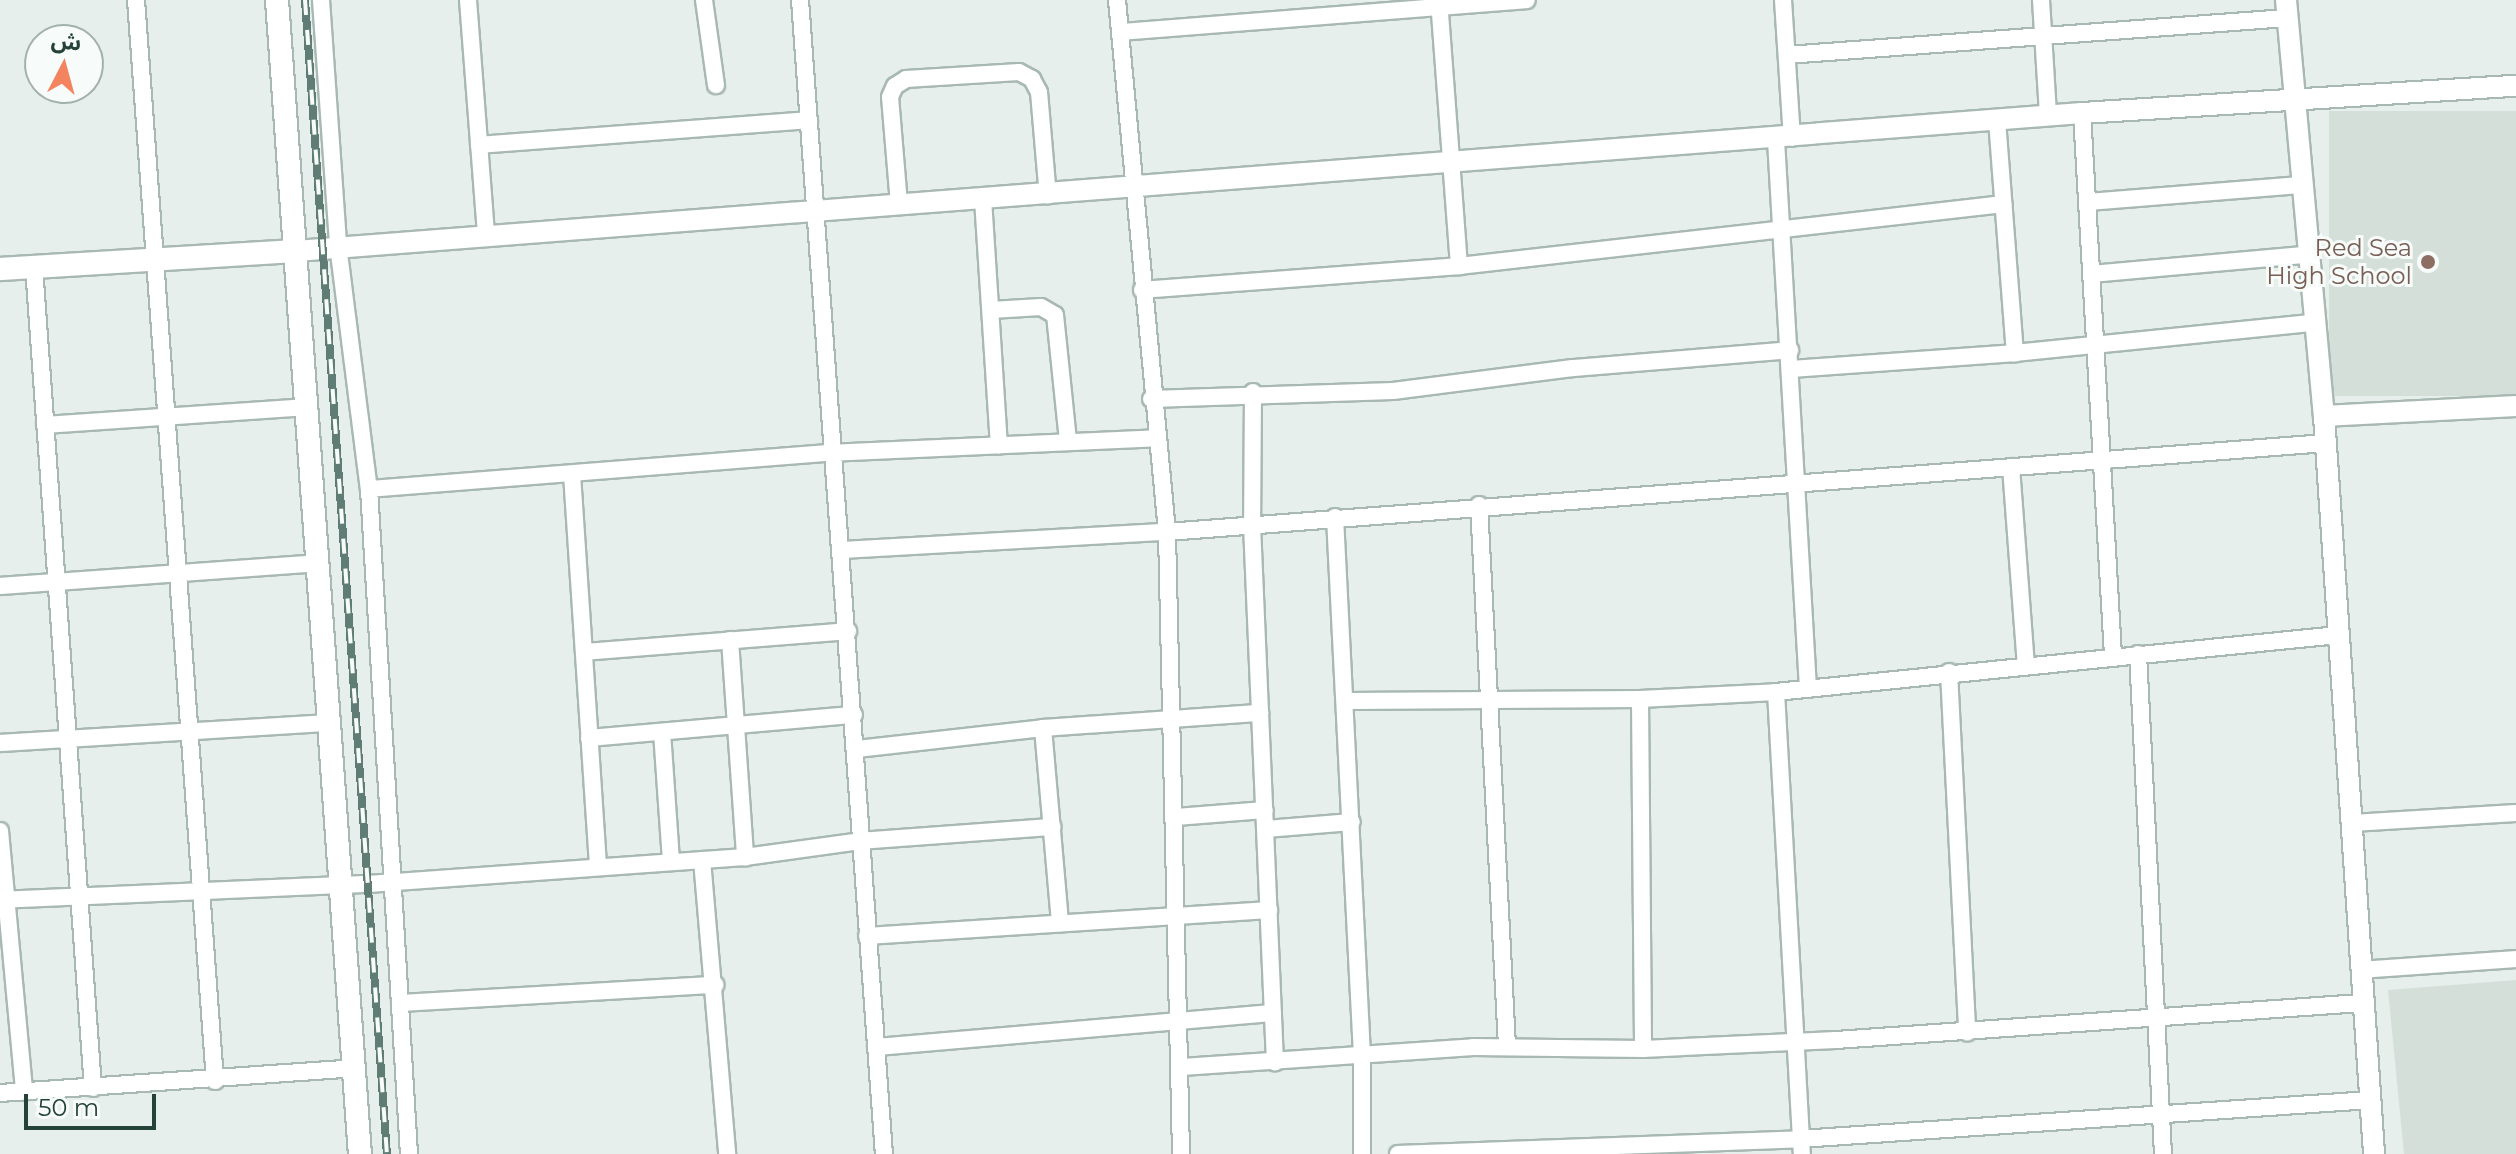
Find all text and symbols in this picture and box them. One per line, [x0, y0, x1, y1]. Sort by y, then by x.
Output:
north arrow [24, 24, 104, 104]
text: ش [50, 27, 83, 57]
place label: Red Sea High School [2266, 234, 2412, 290]
marker: Red Sea High School [2419, 253, 2437, 271]
scale bar [28, 1078, 160, 1128]
text: 50 m [38, 1093, 99, 1122]

